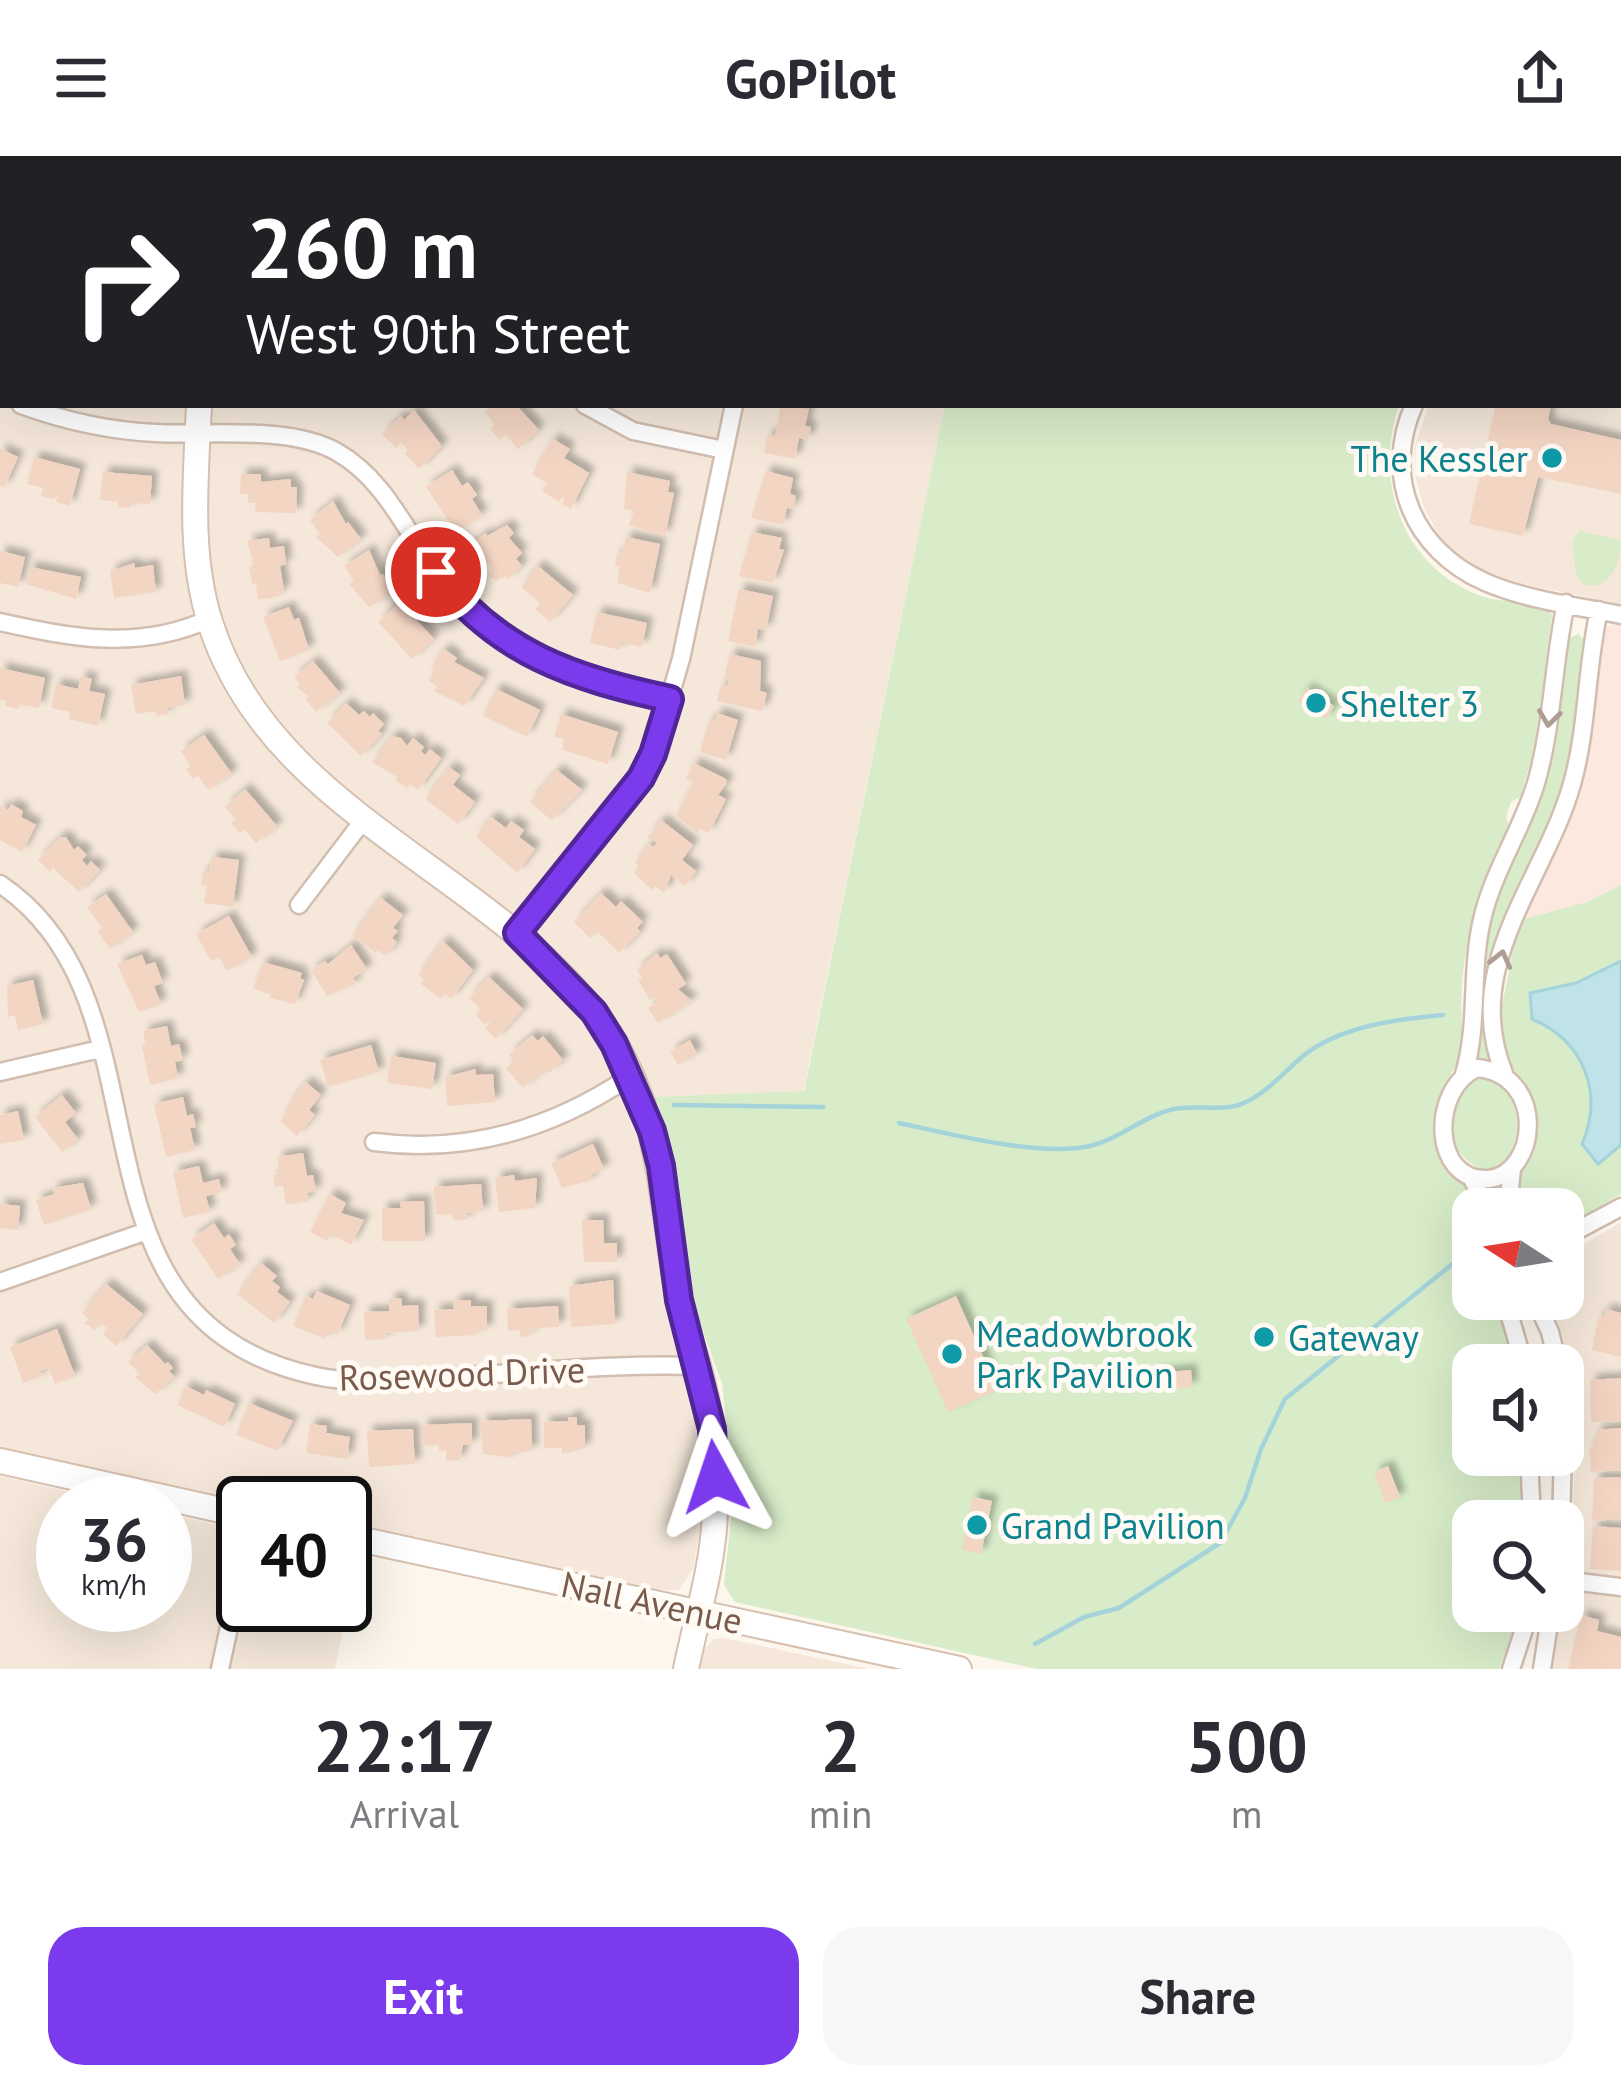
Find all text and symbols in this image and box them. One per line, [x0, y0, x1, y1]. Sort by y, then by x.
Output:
text: GoPilot [725, 43, 896, 113]
icon: menu [48, 45, 114, 111]
icon: share [1507, 45, 1573, 111]
text: 260 m [246, 192, 478, 301]
icon: right [48, 204, 204, 360]
text: West 90th Street [246, 298, 630, 368]
place label: The Kessler [1351, 435, 1528, 482]
marker: The Kessler [1539, 445, 1565, 471]
pin [385, 521, 487, 623]
icon: arrive [403, 539, 469, 605]
place label: Shelter 3 [1340, 680, 1479, 727]
marker: Shelter 3 [1303, 690, 1329, 716]
one-way arrow [1537, 708, 1563, 728]
one-way arrow [1487, 950, 1512, 970]
north arrow [1452, 1188, 1584, 1320]
map controls [1452, 1188, 1584, 1632]
place label: Meadowbrook Park Pavilion [976, 1310, 1193, 1398]
place label: Gateway [1288, 1314, 1419, 1361]
marker: Gateway [1251, 1324, 1277, 1350]
marker: Meadowbrook Park Pavilion [939, 1341, 965, 1367]
button: sound [1452, 1344, 1584, 1476]
street label: Rosewood Drive [338, 1345, 586, 1401]
position arrow [652, 1414, 778, 1540]
speed limit sign: 40 [216, 1476, 372, 1632]
text: 36 [80, 1500, 148, 1578]
button: search [1452, 1500, 1584, 1632]
place label: Grand Pavilion [1001, 1502, 1225, 1549]
marker: Grand Pavilion [964, 1512, 990, 1538]
street label: Nall Avenue [557, 1560, 747, 1644]
text: km/h [81, 1564, 147, 1603]
text: 22:17 [313, 1699, 496, 1792]
text: 2 [820, 1699, 861, 1792]
text: 500 [1185, 1699, 1308, 1792]
text: Arrival [350, 1788, 459, 1839]
text: min [809, 1788, 872, 1839]
text: m [1231, 1788, 1262, 1839]
button: Exit [48, 1927, 799, 2065]
button: Share [823, 1927, 1573, 2065]

